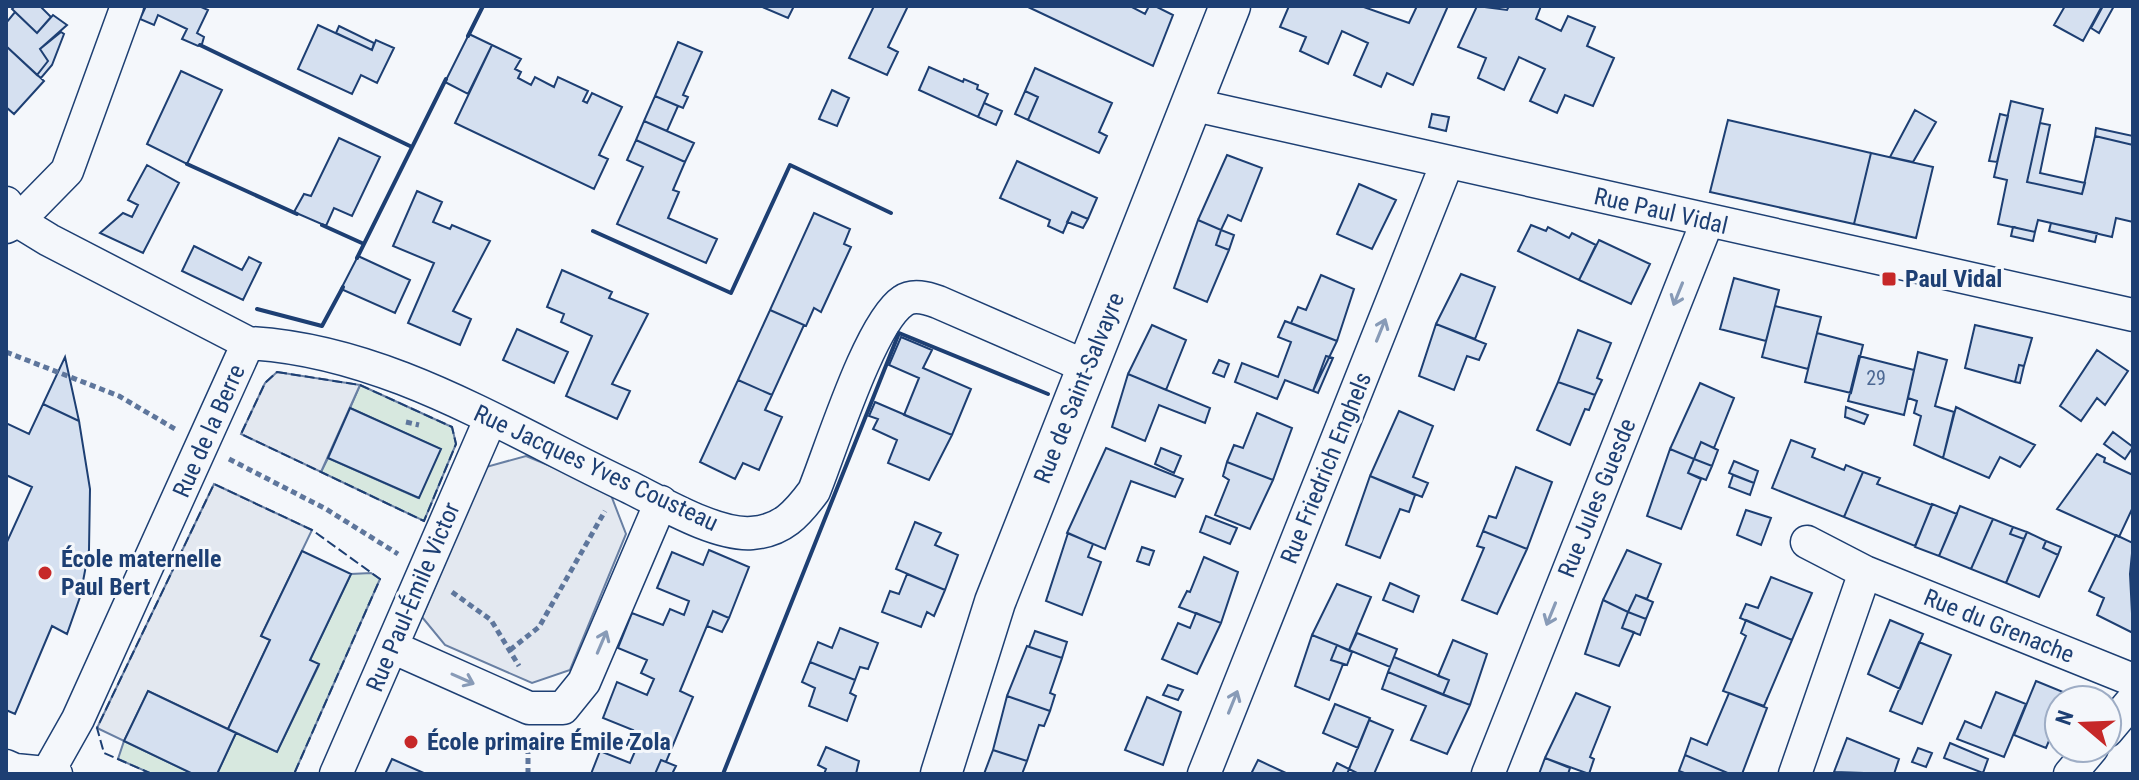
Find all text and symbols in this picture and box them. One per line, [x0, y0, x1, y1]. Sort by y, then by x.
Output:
street label: Rue Paul Vidal [1591, 182, 1731, 240]
place label: Paul Vidal [1905, 265, 2002, 293]
marker: Paul Vidal [1880, 270, 1898, 288]
one-way arrow [1670, 281, 1684, 306]
street label: Rue de Saint-Salvayre [1028, 289, 1130, 487]
one-way arrow [1375, 318, 1389, 343]
street label: Rue de la Berre [167, 360, 251, 502]
house number: 29 [1866, 366, 1886, 390]
street label: Rue Friedrich Enghels [1275, 368, 1377, 568]
street label: Rue Jacques Yves Cousteau [469, 399, 723, 537]
street label: Rue Jules Guesde [1552, 415, 1642, 581]
street label: Rue Paul-Émile Victor [360, 498, 466, 696]
place label: École maternelle Paul Bert [61, 545, 221, 601]
marker: École maternelle Paul Bert [36, 564, 54, 582]
street label: Rue du Grenache [1920, 583, 2078, 669]
one-way arrow [1543, 601, 1557, 626]
one-way arrow [595, 630, 610, 654]
one-way arrow [451, 672, 475, 687]
north arrow [2043, 684, 2123, 764]
one-way arrow [1227, 690, 1241, 715]
text: N [2051, 707, 2079, 728]
place label: École primaire Émile Zola [427, 728, 671, 756]
marker: École primaire Émile Zola [402, 733, 420, 751]

